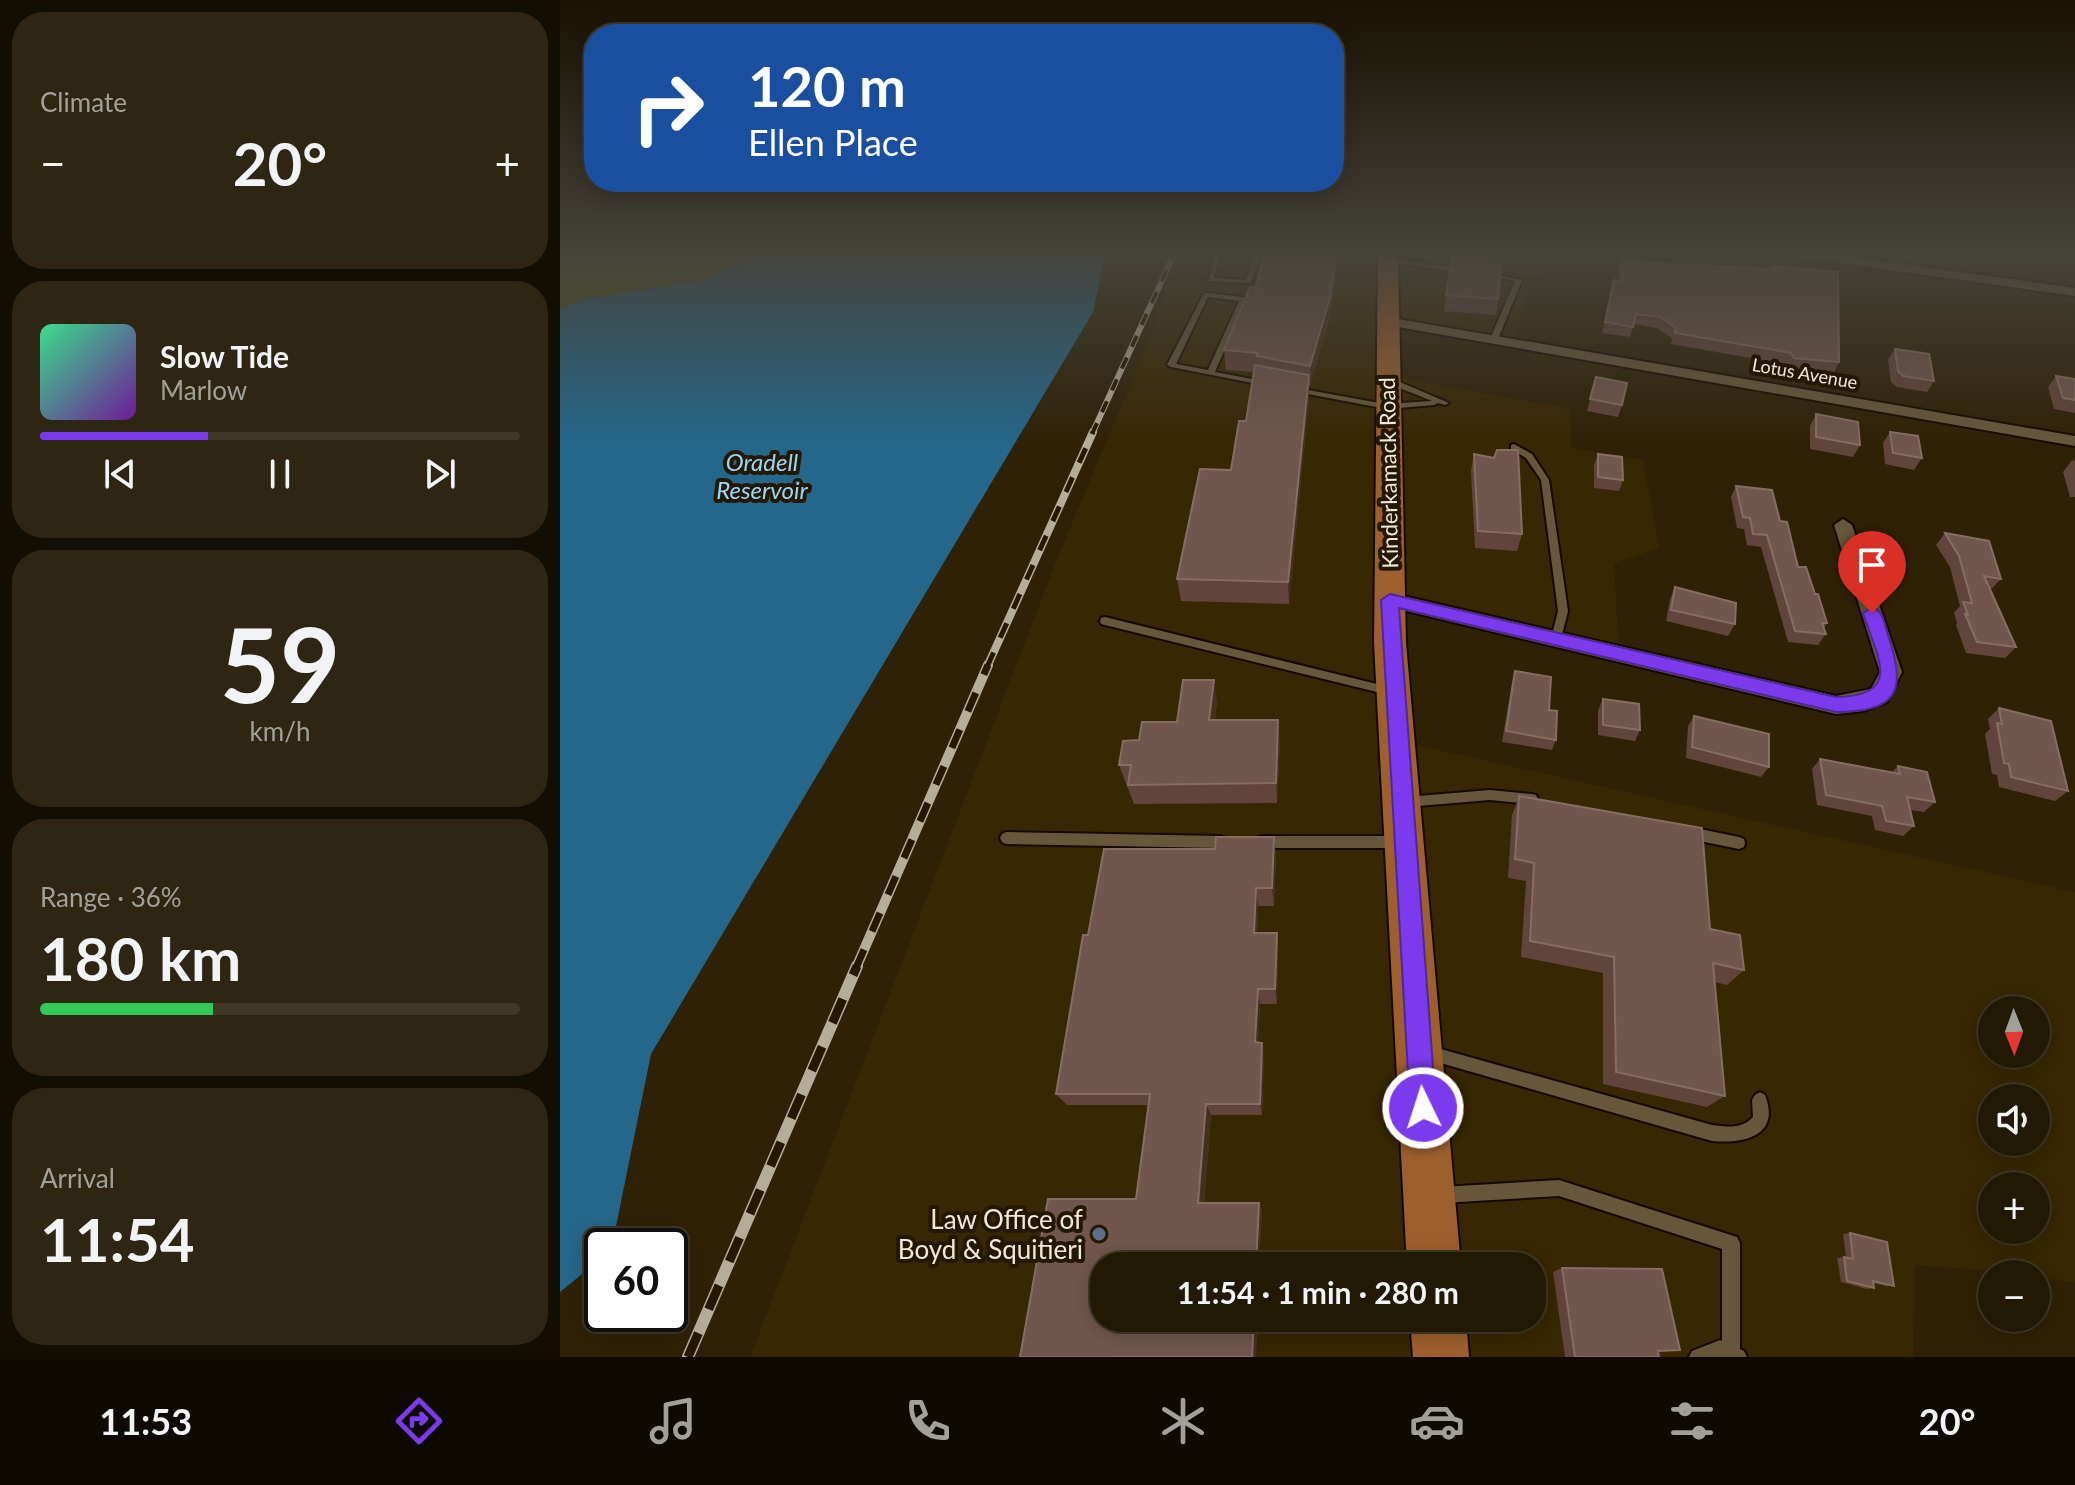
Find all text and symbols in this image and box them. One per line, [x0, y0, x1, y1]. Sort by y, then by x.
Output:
text: 120 m [748, 52, 906, 119]
icon: right [616, 56, 720, 160]
text: Climate [40, 86, 127, 118]
text: Ellen Place [748, 120, 918, 164]
text: 20° [233, 127, 327, 199]
text: − [40, 137, 66, 189]
text: + [494, 137, 520, 189]
text: Slow Tide [160, 338, 289, 374]
street label: Lotus Avenue [1751, 353, 1859, 393]
text: Marlow [160, 374, 247, 406]
street label: Kinderkamack Road [1373, 377, 1403, 569]
water label: Oradell Reservoir [716, 447, 809, 504]
icon: previous [98, 452, 142, 496]
icon: pause [258, 452, 302, 496]
icon: next [418, 452, 462, 496]
pin [1838, 531, 1906, 613]
icon: arrive [1850, 543, 1894, 587]
text: 59 [220, 600, 340, 725]
text: km/h [250, 715, 310, 747]
text: Range · 36% [40, 881, 182, 913]
text: 180 km [40, 922, 241, 994]
north arrow [1978, 996, 2050, 1068]
map controls [1978, 996, 2050, 1332]
position arrow [1381, 1066, 1465, 1150]
button: sound [1978, 1084, 2050, 1156]
text: Arrival [40, 1162, 115, 1194]
button: + [1978, 1172, 2050, 1244]
text: 11:54 [40, 1203, 195, 1275]
place label: Law Office of Boyd & Squitieri [898, 1203, 1083, 1265]
marker: Law Office of Boyd & Squitieri [1090, 1225, 1108, 1243]
speed limit sign: 60 [584, 1228, 688, 1332]
button: − [1978, 1260, 2050, 1332]
text: 11:54 · 1 min · 280 m [1177, 1274, 1459, 1310]
icon: directions [391, 1393, 447, 1449]
icon: music [645, 1393, 701, 1449]
icon: phone [900, 1393, 956, 1449]
icon: climate [1155, 1393, 1211, 1449]
icon: car [1409, 1393, 1465, 1449]
icon: filters [1664, 1393, 1720, 1449]
text: 11:53 [99, 1399, 192, 1443]
text: 20° [1919, 1399, 1976, 1443]

